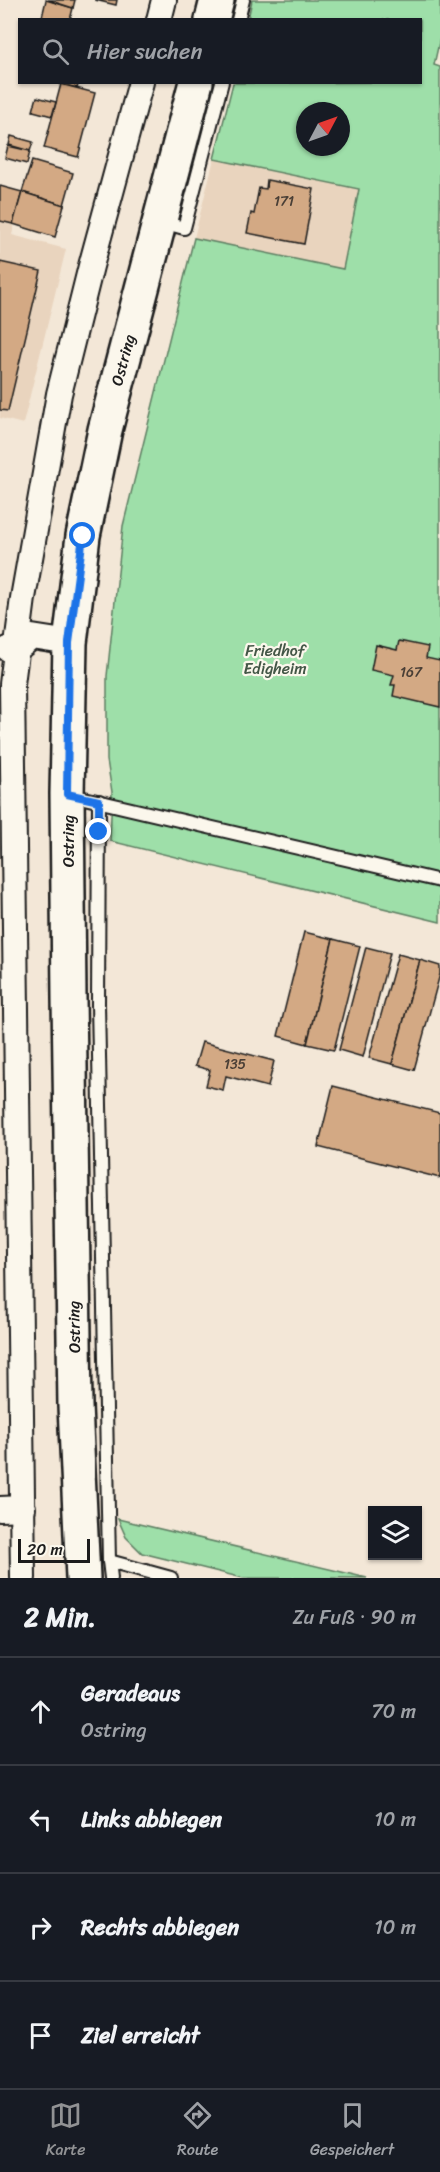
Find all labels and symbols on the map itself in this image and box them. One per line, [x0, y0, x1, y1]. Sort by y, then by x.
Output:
north arrow [296, 102, 350, 156]
house number: 171 [274, 189, 294, 214]
street label: Ostring [102, 331, 144, 389]
route start [69, 522, 95, 548]
park label: Friedhof Edigheim [243, 636, 307, 683]
house number: 167 [400, 660, 423, 685]
street label: Ostring [54, 815, 83, 867]
route end [85, 818, 111, 844]
house number: 135 [224, 1052, 247, 1077]
street label: Ostring [59, 1301, 89, 1353]
scale bar [18, 1536, 90, 1564]

